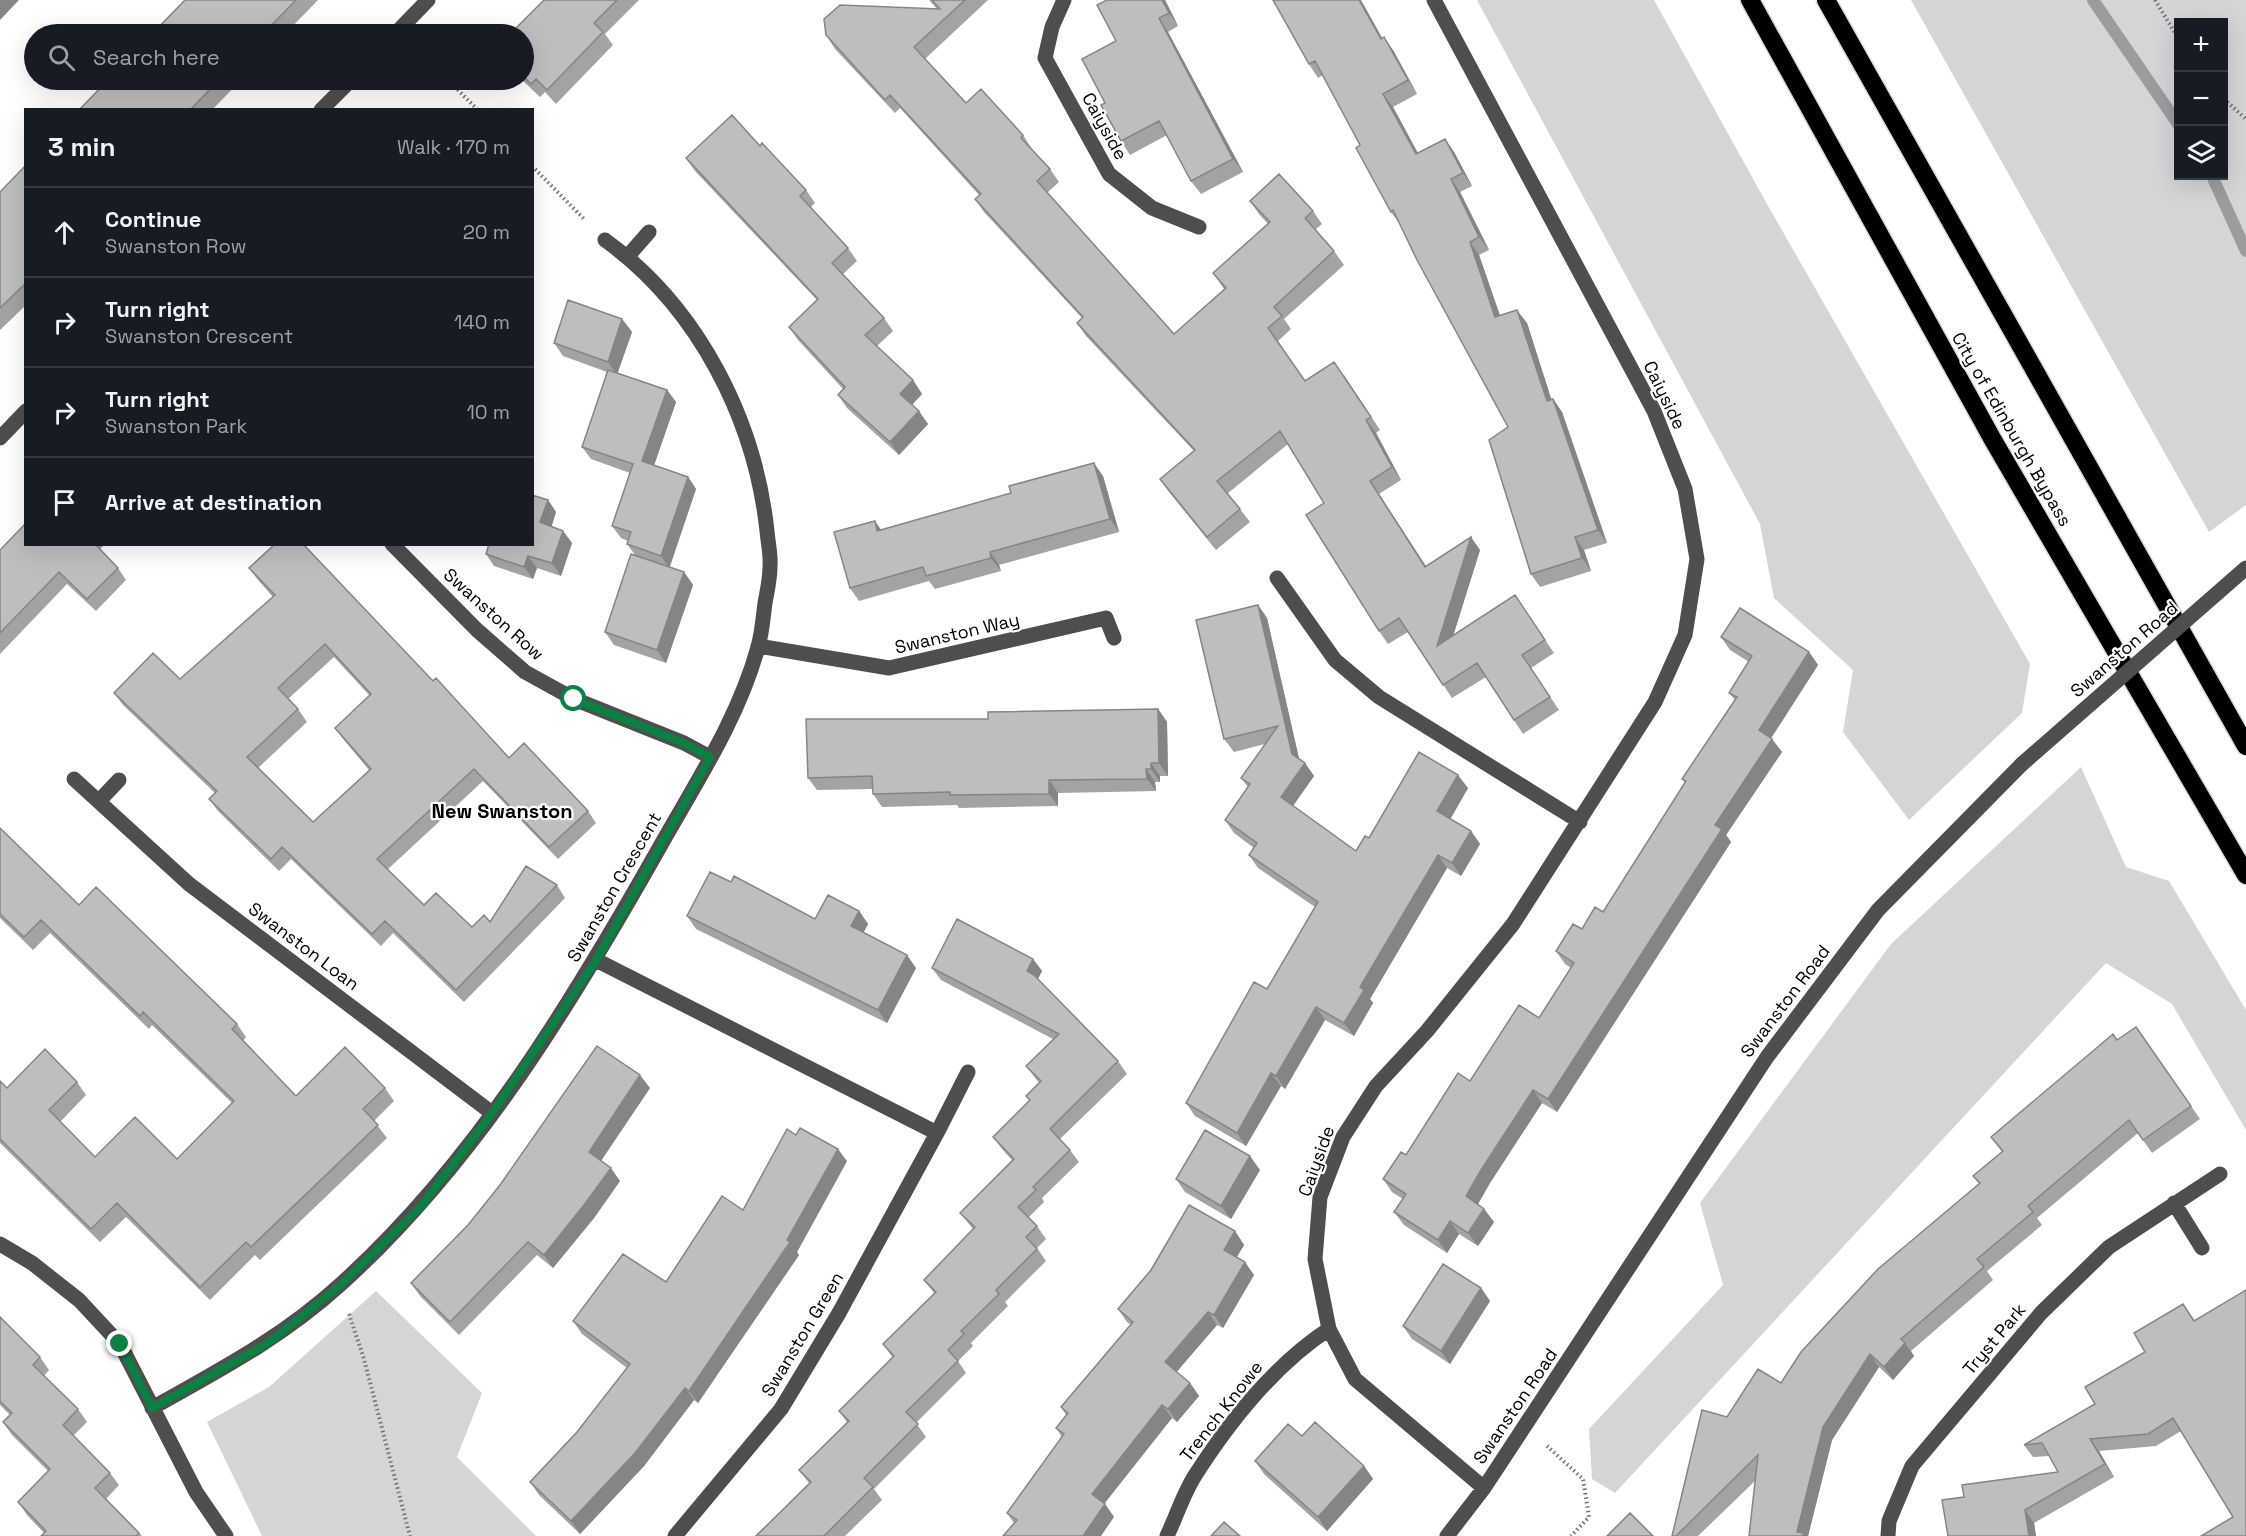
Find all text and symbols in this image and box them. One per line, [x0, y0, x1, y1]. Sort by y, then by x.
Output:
map controls [2174, 18, 2228, 180]
button: + [2174, 18, 2228, 72]
search box [24, 24, 534, 90]
icon: search [45, 41, 78, 74]
text: Search here [93, 43, 220, 71]
button: − [2174, 72, 2228, 126]
street label: Caiyside [1077, 88, 1133, 164]
button: layers [2174, 126, 2228, 180]
text: 3 min [48, 130, 116, 164]
text: Walk · 170 m [397, 134, 510, 160]
text: Continue [105, 205, 201, 233]
icon: ahead [48, 216, 81, 249]
text: 20 m [463, 219, 510, 245]
text: Swanston Row [105, 233, 247, 259]
text: Turn right [105, 295, 210, 323]
icon: right [48, 306, 81, 339]
text: 140 m [454, 309, 510, 335]
text: Swanston Crescent [105, 323, 293, 349]
street label: City of Edinburgh Bypass [1947, 328, 2077, 530]
street label: Caiyside [1639, 357, 1691, 433]
text: Turn right [105, 385, 210, 413]
icon: right [48, 396, 81, 429]
text: 10 m [466, 399, 510, 425]
text: Swanston Park [105, 413, 247, 439]
icon: arrive [48, 486, 81, 519]
text: Arrive at destination [105, 488, 322, 516]
street label: Swanston Row [439, 563, 549, 665]
street label: Swanston Road [2066, 596, 2182, 702]
street label: Swanston Way [892, 607, 1022, 659]
route start [560, 685, 586, 711]
district label: New Swanston [432, 798, 572, 824]
street label: Swanston Crescent [562, 808, 666, 966]
street label: Swanston Loan [244, 897, 364, 995]
street label: Swanston Road [1735, 940, 1835, 1062]
street label: Caiyside [1293, 1123, 1339, 1199]
street label: Swanston Green [756, 1267, 848, 1401]
street label: Tryst Park [1957, 1298, 2031, 1380]
route end [106, 1330, 132, 1356]
street label: Swanston Road [1468, 1344, 1562, 1468]
street label: Trench Knowe [1174, 1356, 1268, 1466]

